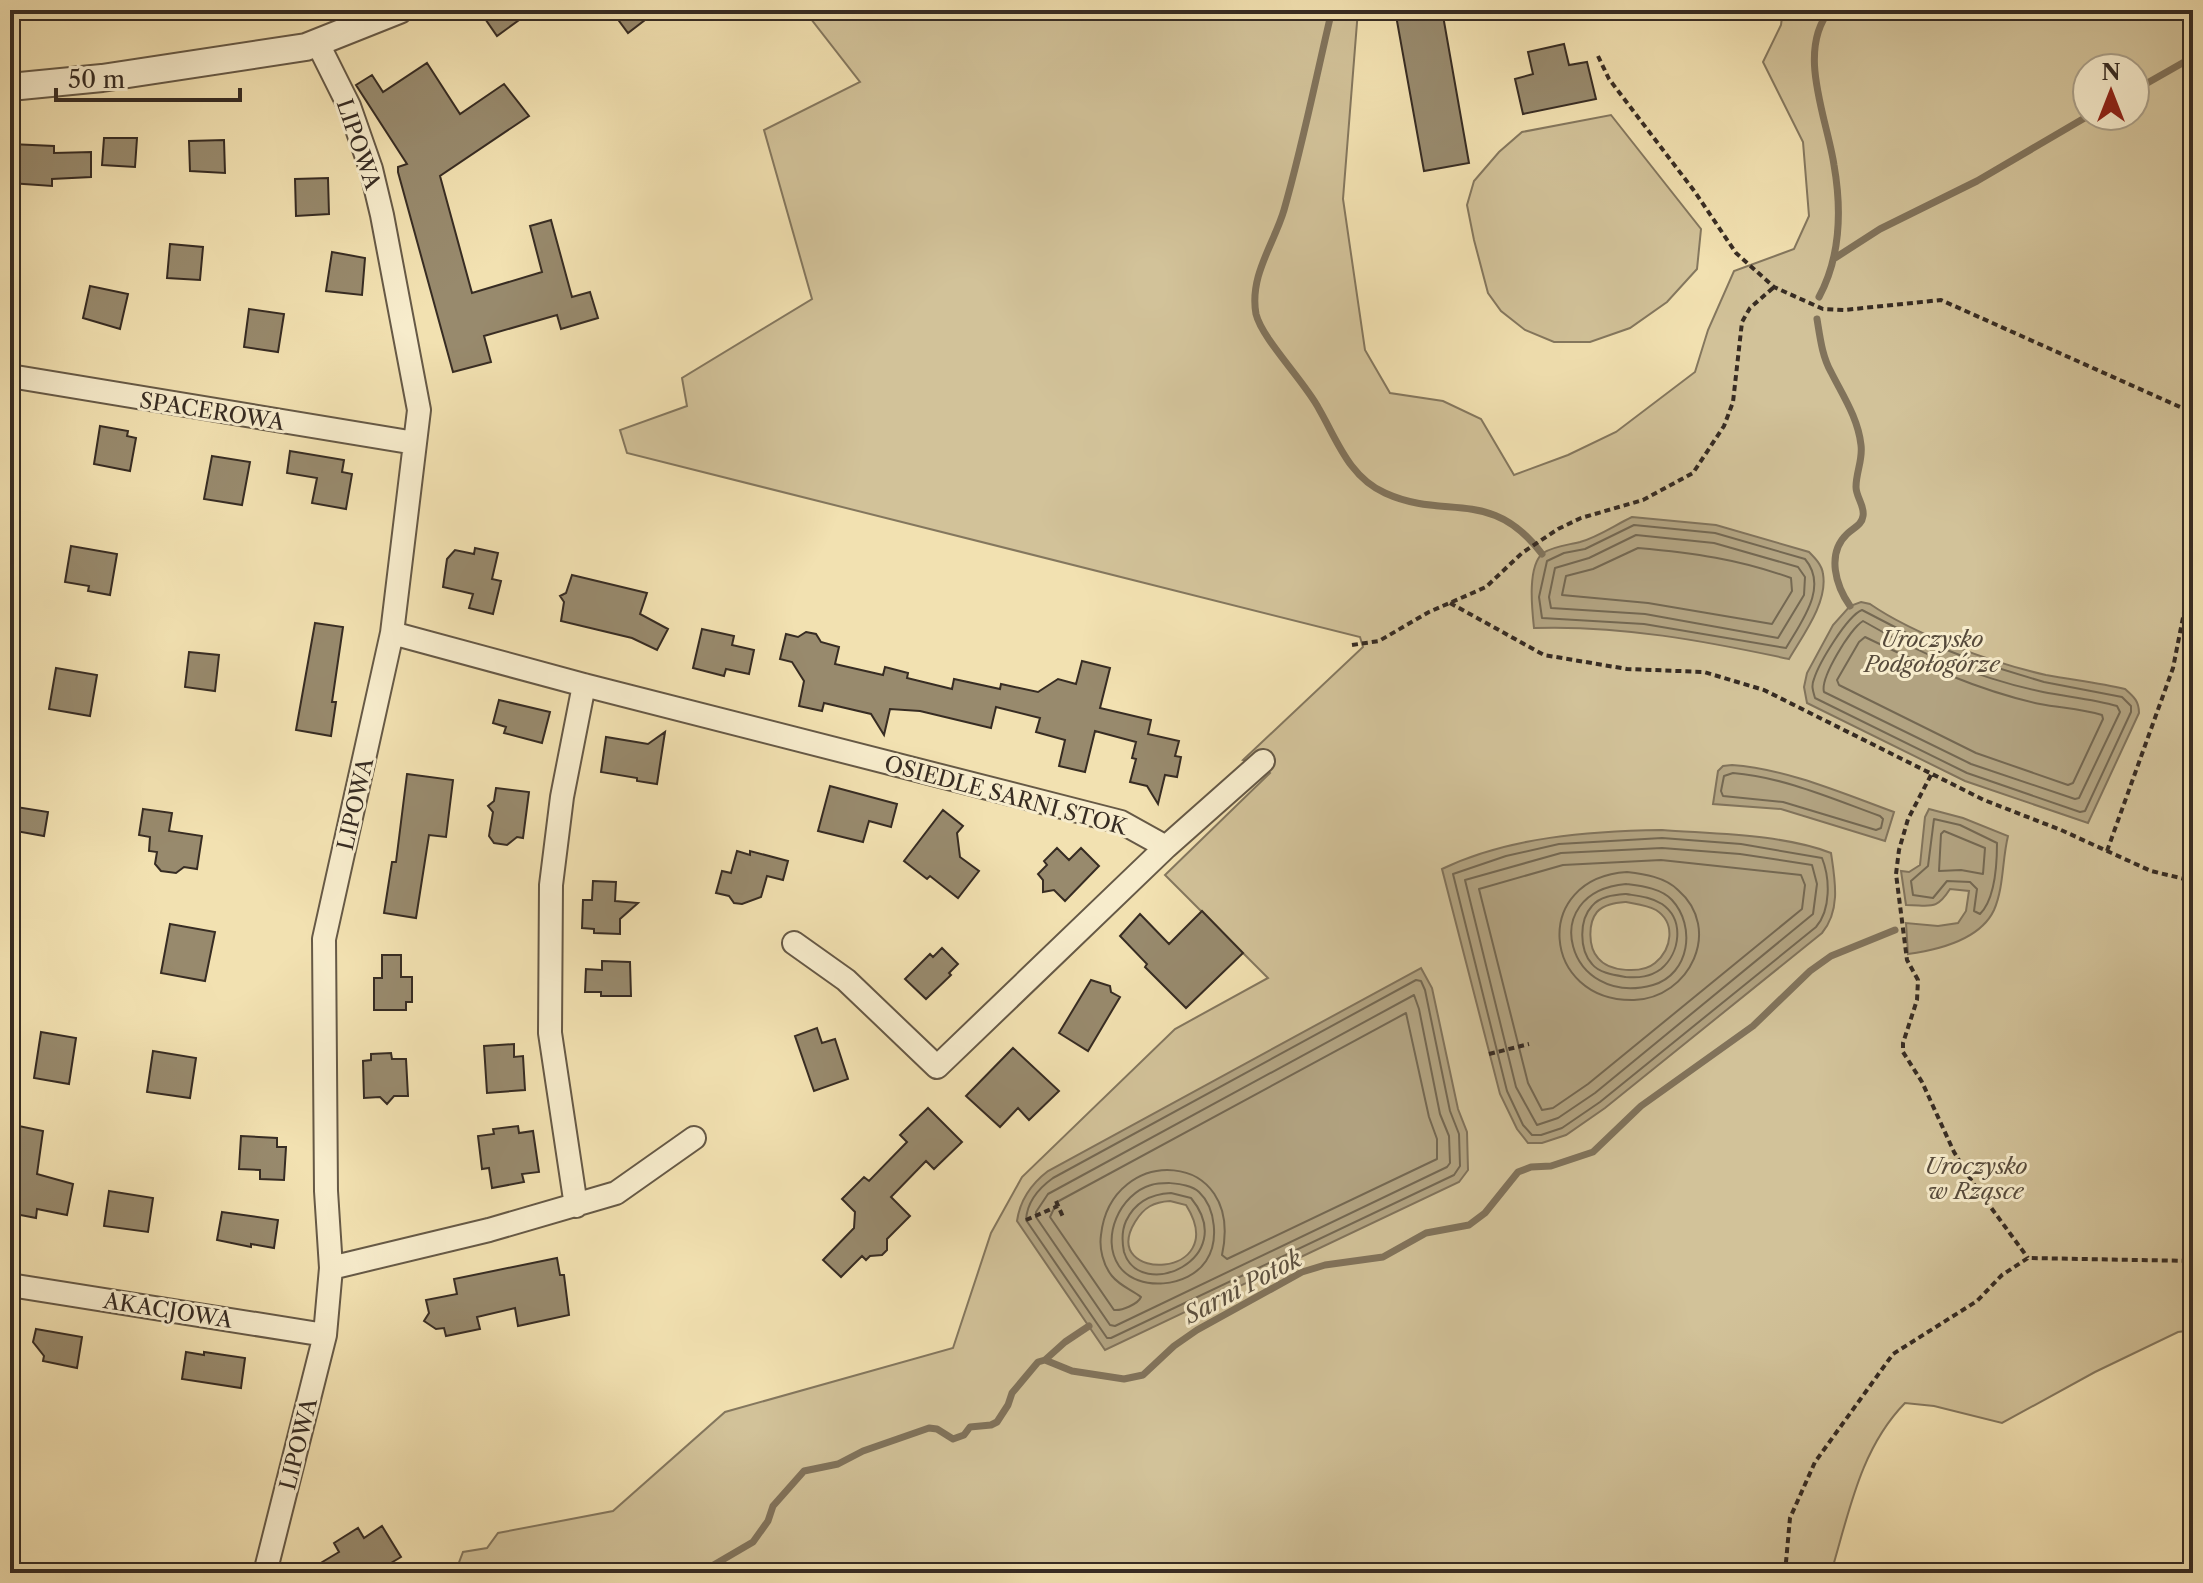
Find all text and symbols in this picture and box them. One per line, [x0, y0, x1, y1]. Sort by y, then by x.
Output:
scale bar [56, 52, 240, 102]
north arrow [2071, 52, 2151, 132]
text: N [2101, 59, 2121, 86]
text: 50 m [68, 65, 125, 94]
street label: LIPOWA [331, 96, 387, 193]
street label: SPACEROWA [137, 387, 287, 436]
park label: Uroczysko Podgołogórze [1862, 626, 2001, 678]
street label: OSIEDLE SARNI STOK [881, 750, 1131, 841]
street label: LIPOWA [332, 755, 379, 853]
park label: Uroczysko w Rząsce [1925, 1153, 2027, 1205]
water label: Sarni Potok [1177, 1243, 1307, 1331]
street label: AKACJOWA [101, 1287, 235, 1334]
street label: LIPOWA [274, 1395, 323, 1493]

